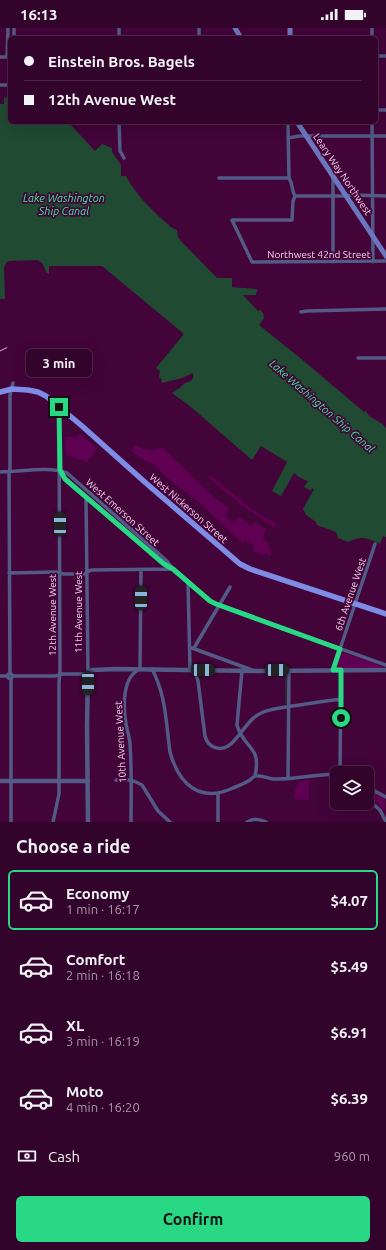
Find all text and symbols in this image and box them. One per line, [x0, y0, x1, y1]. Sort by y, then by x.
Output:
text: 16:13 [20, 6, 58, 23]
text: Einstein Bros. Bagels [48, 53, 195, 70]
text: 12th Avenue West [48, 91, 176, 108]
street label: Leary Way Northwest [311, 131, 374, 217]
water label: Lake Washington Ship Canal [23, 192, 105, 217]
street label: Northwest 42nd Street [267, 249, 371, 260]
callout: 3 min [26, 349, 92, 377]
text: 3 min [43, 356, 75, 370]
water label: Lake Washington Ship Canal [267, 357, 377, 455]
route end [50, 398, 68, 416]
street label: West Nickerson Street [147, 472, 230, 545]
street label: West Emerson Street [84, 477, 162, 548]
car [54, 512, 66, 536]
street label: 6th Avenue West [333, 556, 368, 632]
street label: 11th Avenue West [73, 571, 84, 653]
street label: 12th Avenue West [47, 574, 58, 656]
car [135, 586, 147, 610]
car [191, 664, 215, 676]
car [265, 664, 289, 676]
car [82, 671, 94, 695]
street label: 10th Avenue West [113, 701, 128, 783]
route start [332, 709, 350, 727]
map controls [330, 766, 374, 810]
button: layers [330, 766, 374, 810]
text: Choose a ride [16, 836, 130, 856]
icon: car [18, 882, 54, 918]
text: Economy [66, 885, 130, 902]
text: $4.07 [330, 892, 368, 909]
text: 1 min · 16:17 [66, 902, 140, 916]
icon: car [18, 948, 54, 984]
text: Comfort [66, 951, 125, 968]
text: $5.49 [330, 958, 368, 975]
text: 2 min · 16:18 [66, 968, 140, 982]
icon: car [18, 1014, 54, 1050]
text: XL [66, 1017, 84, 1034]
text: $6.91 [330, 1024, 368, 1041]
text: 3 min · 16:19 [66, 1034, 140, 1048]
icon: car [18, 1080, 54, 1116]
text: Moto [66, 1083, 104, 1100]
text: $6.39 [330, 1090, 368, 1107]
text: 4 min · 16:20 [66, 1100, 140, 1114]
icon: cash [16, 1145, 38, 1167]
text: Cash [48, 1148, 80, 1165]
text: 960 m [334, 1149, 370, 1163]
button: Confirm [16, 1196, 370, 1242]

